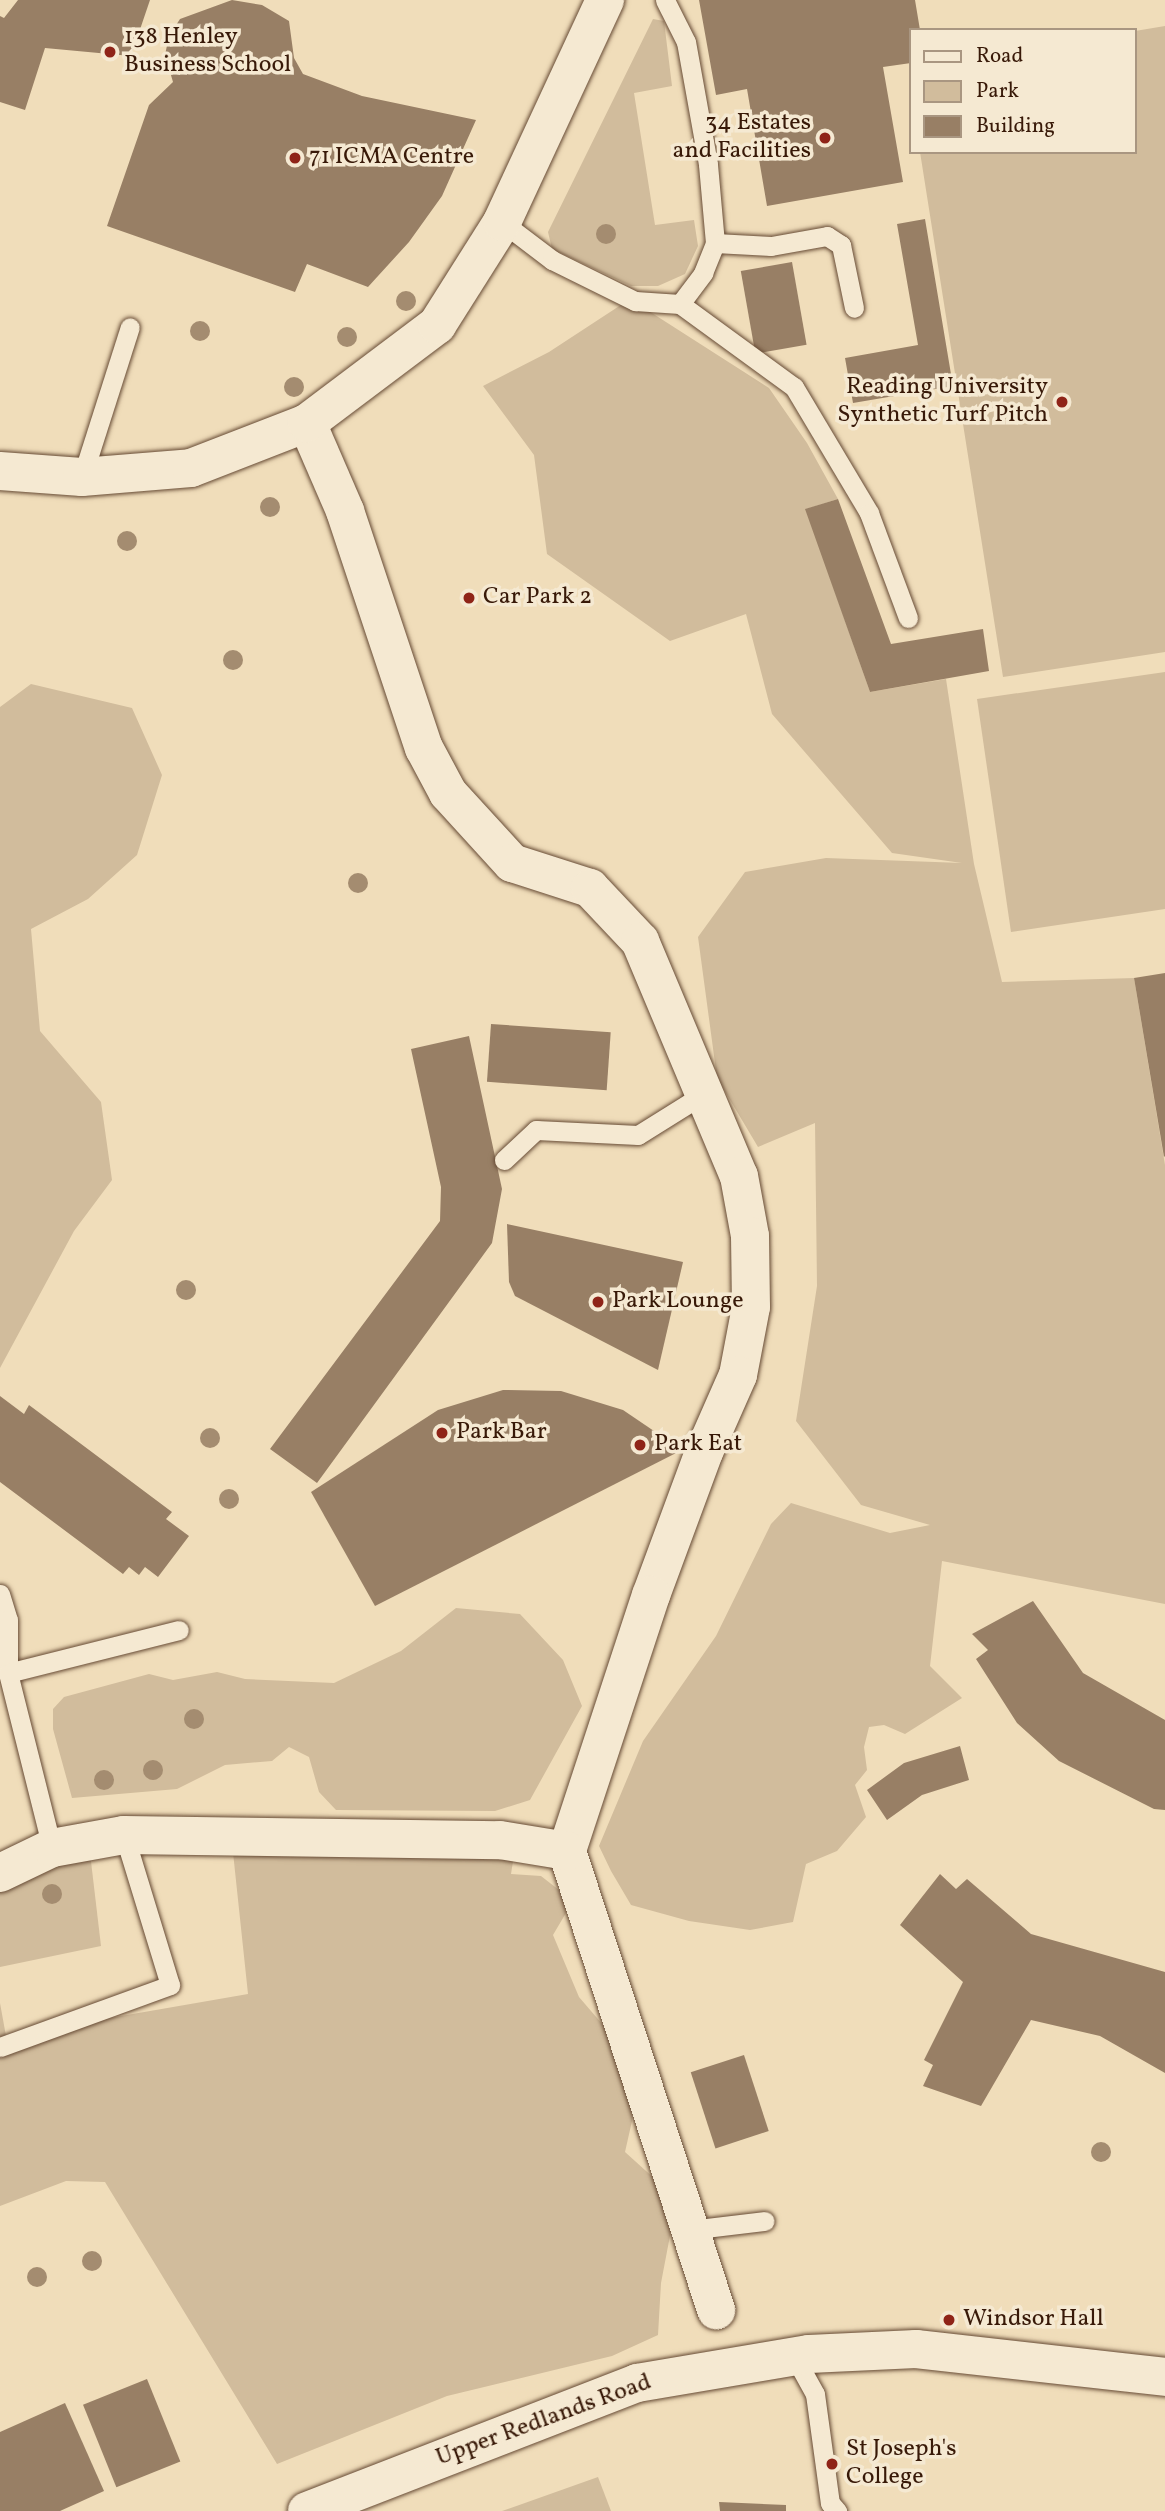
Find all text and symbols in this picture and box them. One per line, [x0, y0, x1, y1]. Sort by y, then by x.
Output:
place label: 138 Henley Business School [124, 24, 291, 80]
legend [909, 28, 1137, 154]
text: Road [976, 42, 1023, 71]
marker: 138 Henley Business School [102, 44, 118, 60]
text: Park [976, 77, 1019, 106]
place label: 34 Estates and Facilities [673, 110, 811, 166]
text: Building [976, 112, 1055, 141]
marker: 34 Estates and Facilities [817, 130, 833, 146]
place label: 71 ICMA Centre [309, 144, 474, 172]
marker: 71 ICMA Centre [287, 150, 303, 166]
place label: Reading University Synthetic Turf Pitch [839, 374, 1048, 430]
marker: Reading University Synthetic Turf Pitch [1054, 394, 1070, 410]
place label: Car Park 2 [483, 584, 592, 612]
marker: Car Park 2 [461, 590, 477, 606]
place label: Park Lounge [612, 1288, 744, 1316]
marker: Park Lounge [590, 1294, 606, 1310]
place label: Park Bar [456, 1419, 547, 1447]
marker: Park Bar [434, 1425, 450, 1441]
place label: Park Eat [654, 1431, 742, 1459]
marker: Park Eat [632, 1437, 648, 1453]
place label: Windsor Hall [963, 2306, 1104, 2334]
marker: Windsor Hall [941, 2312, 957, 2328]
street label: Upper Redlands Road [432, 2369, 656, 2473]
place label: St Joseph's College [846, 2436, 956, 2492]
marker: St Joseph's College [824, 2456, 840, 2472]

